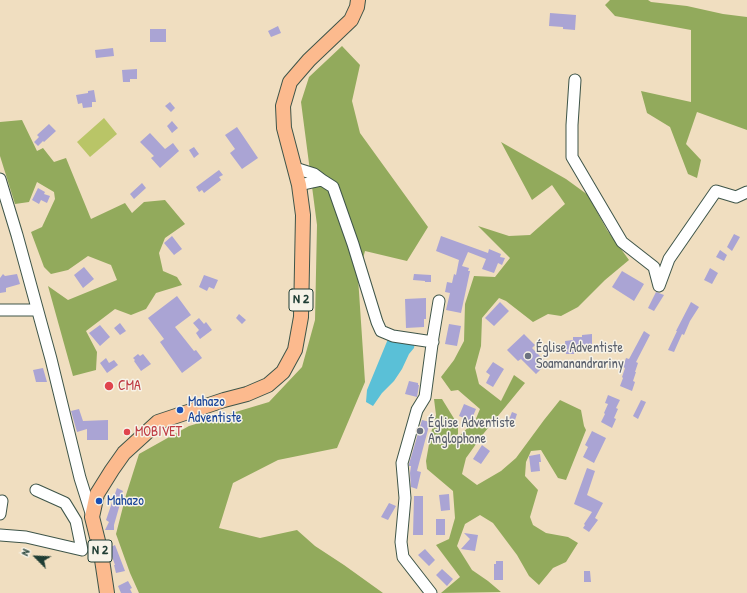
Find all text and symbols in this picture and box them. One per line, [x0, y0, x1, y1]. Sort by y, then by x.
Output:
road number: N 2 [289, 289, 313, 311]
place label: Église Adventiste Soamanandrariny [536, 340, 624, 372]
marker: Église Adventiste Soamanandrariny [523, 351, 533, 361]
place label: CMA [118, 378, 141, 394]
marker: CMA [103, 380, 115, 392]
place label: Mahazo Adventiste [188, 394, 242, 426]
marker: Mahazo Adventiste [175, 405, 185, 415]
place label: Église Adventiste Anglophone [428, 415, 515, 448]
place label: MOBIVET [135, 424, 182, 440]
marker: Église Adventiste Anglophone [415, 426, 425, 436]
marker: MOBIVET [122, 427, 132, 437]
place label: Mahazo [107, 493, 144, 509]
marker: Mahazo [94, 496, 104, 506]
north arrow [16, 537, 56, 577]
road number: N 2 [88, 540, 112, 562]
text: N [17, 547, 33, 558]

